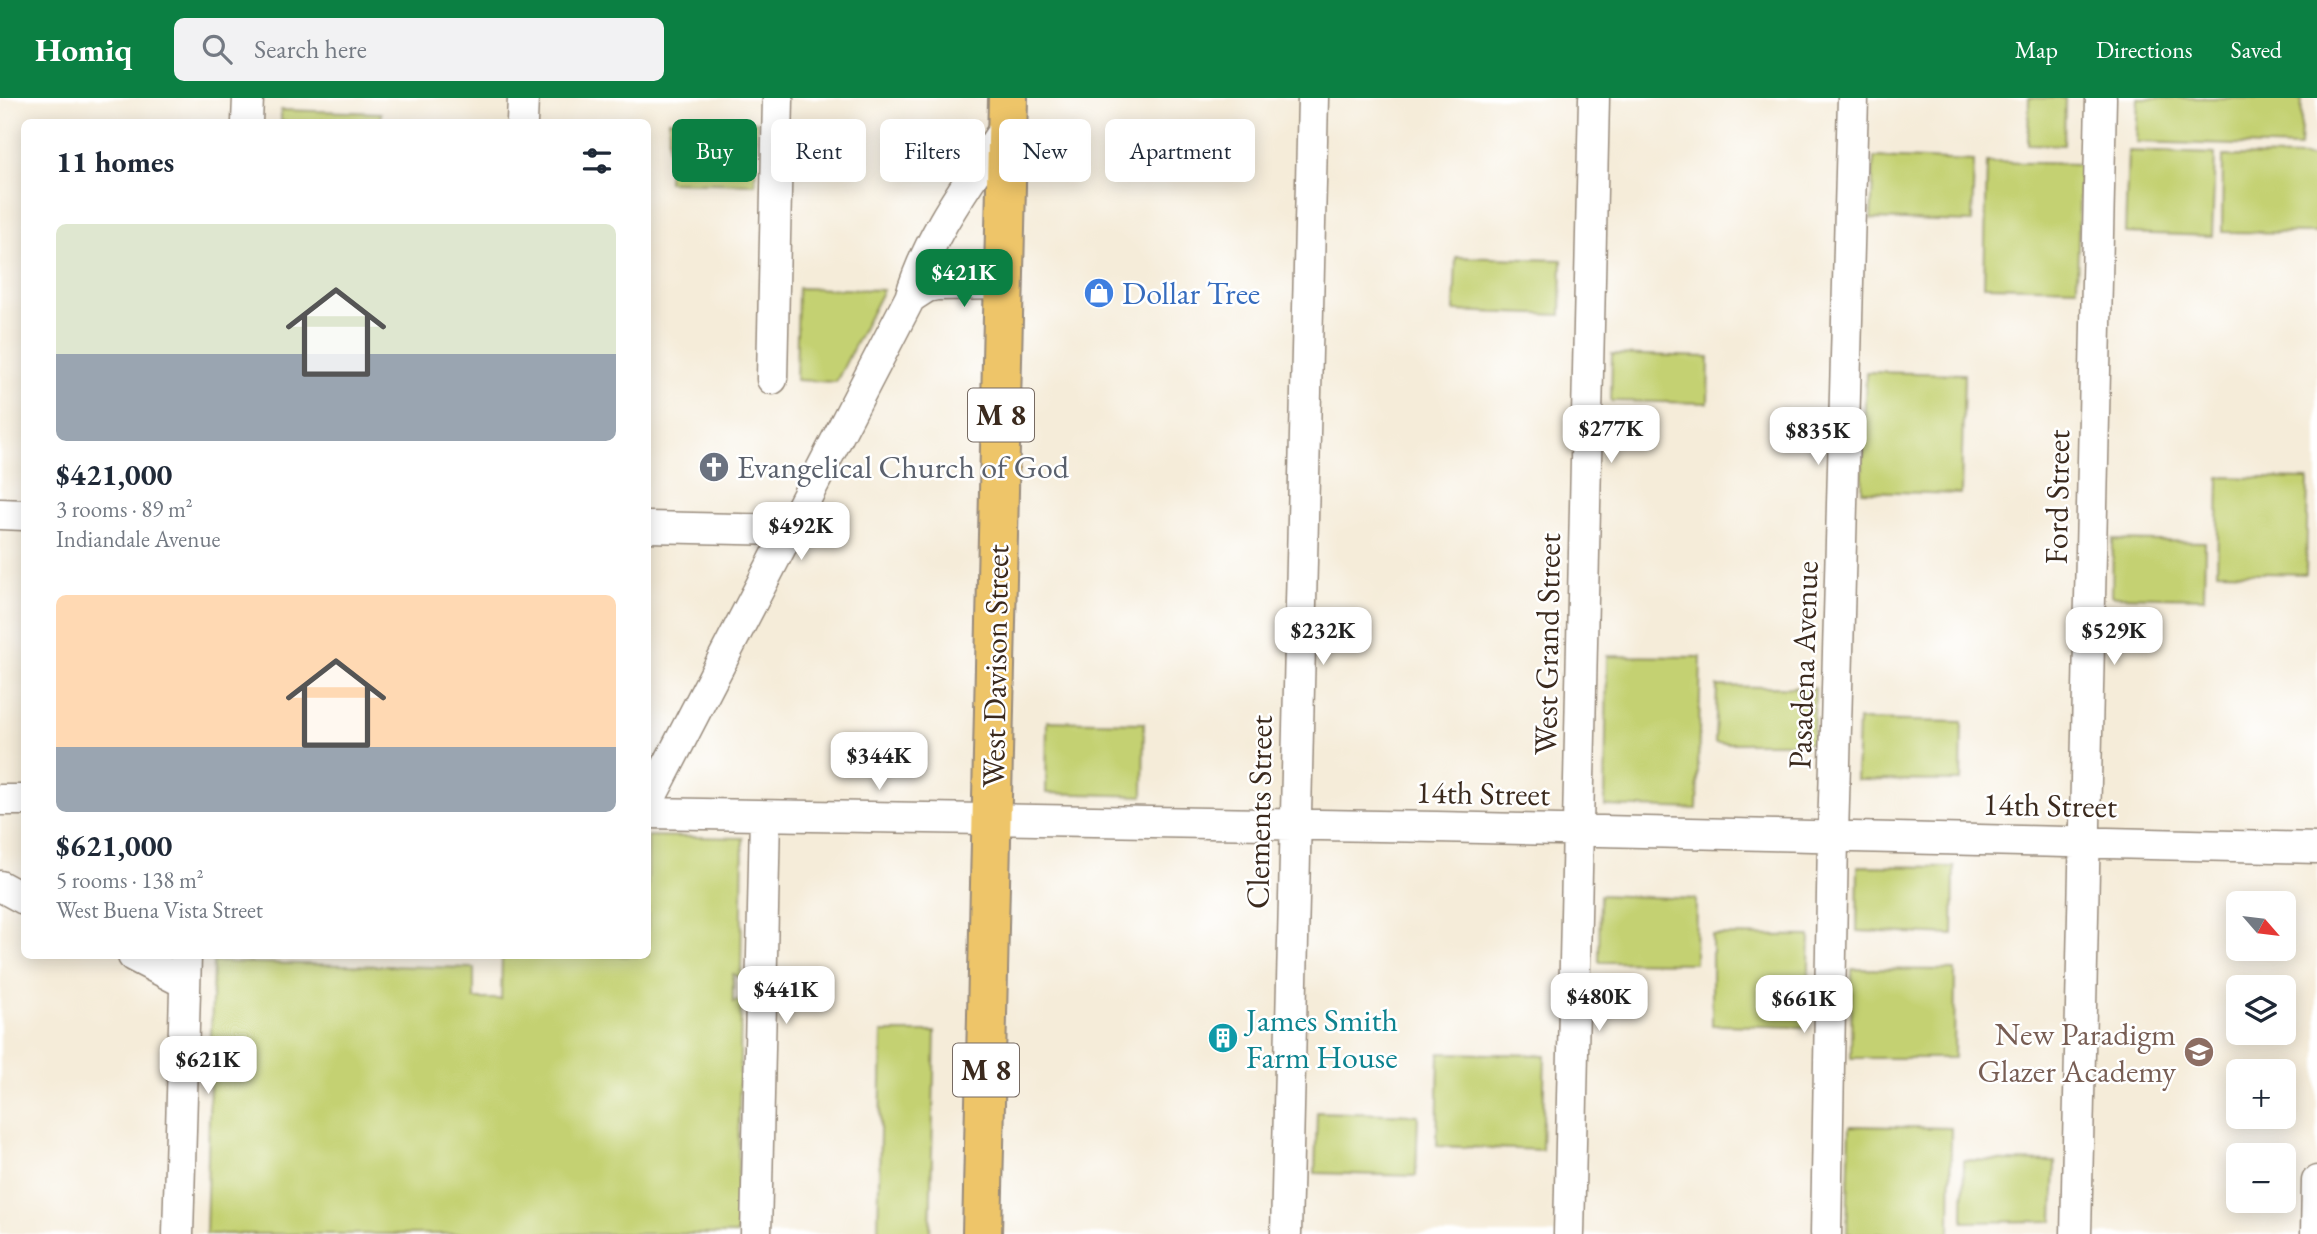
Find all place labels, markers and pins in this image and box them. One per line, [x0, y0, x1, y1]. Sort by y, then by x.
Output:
pin: $421K [915, 250, 1013, 309]
place label: Dollar Tree [1122, 272, 1260, 314]
shop icon: Dollar Tree [1082, 276, 1116, 310]
pin: $277K [1562, 406, 1660, 465]
pin: $835K [1769, 408, 1867, 467]
place label: Evangelical Church of God [737, 446, 1070, 488]
church icon: Evangelical Church of God [697, 450, 731, 484]
pin: $492K [752, 503, 850, 562]
pin: $232K [1274, 608, 1372, 667]
pin: $529K [2065, 608, 2163, 667]
pin: $344K [830, 732, 928, 792]
pin: $441K [737, 967, 835, 1026]
pin: $480K [1550, 974, 1648, 1033]
pin: $661K [1755, 976, 1853, 1035]
place label: James Smith Farm House [1243, 999, 1398, 1078]
place label: New Paradigm Glazer Academy [1977, 1013, 2177, 1092]
building icon: James Smith Farm House [1206, 1021, 1240, 1055]
school or university icon: New Paradigm Glazer Academy [2182, 1035, 2216, 1069]
pin: $621K [159, 1037, 257, 1096]

